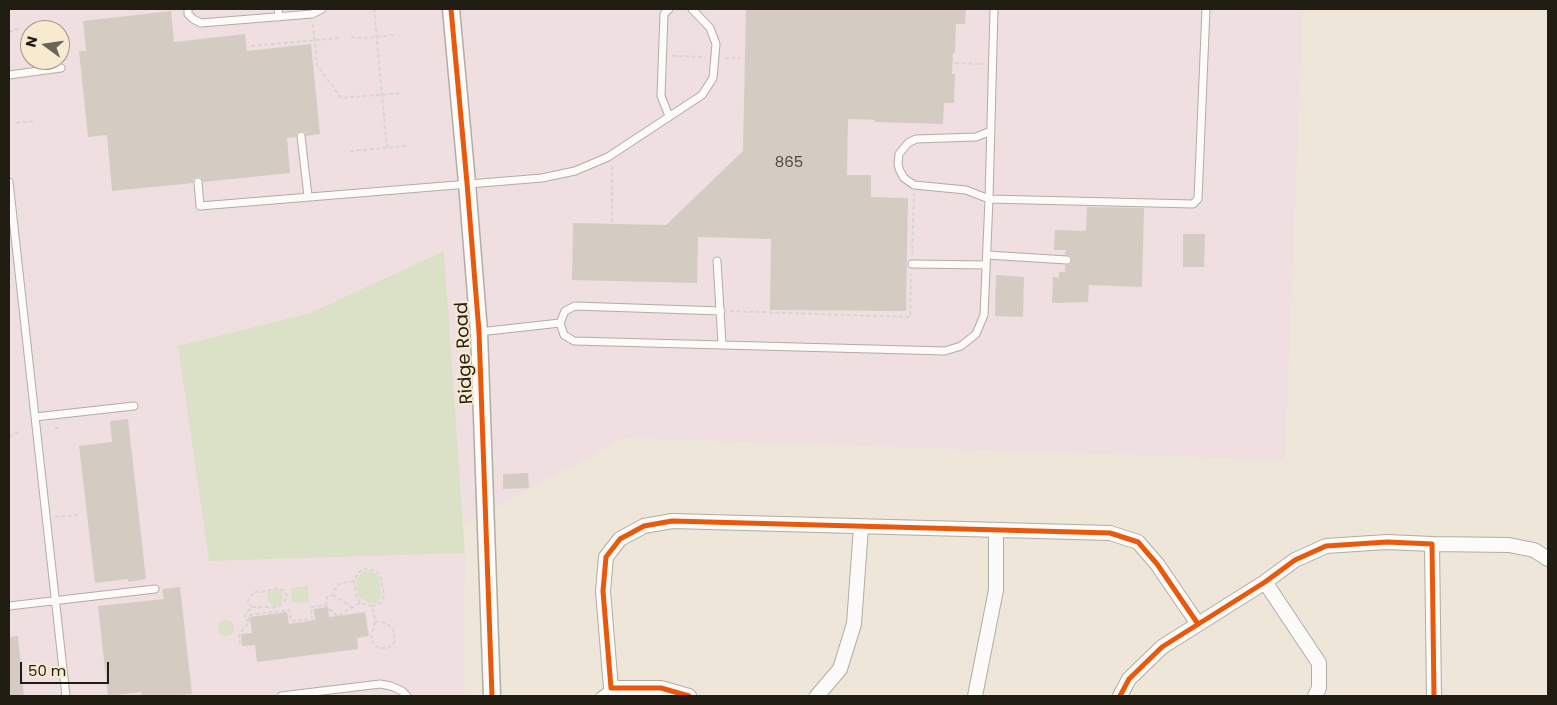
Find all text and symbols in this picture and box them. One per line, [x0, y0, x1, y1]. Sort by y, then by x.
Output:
north arrow [20, 20, 70, 70]
text: N [20, 34, 42, 49]
house number: 865 [775, 154, 803, 172]
street label: Ridge Road [452, 301, 478, 405]
scale bar [22, 652, 111, 684]
text: 50 m [28, 660, 66, 681]

